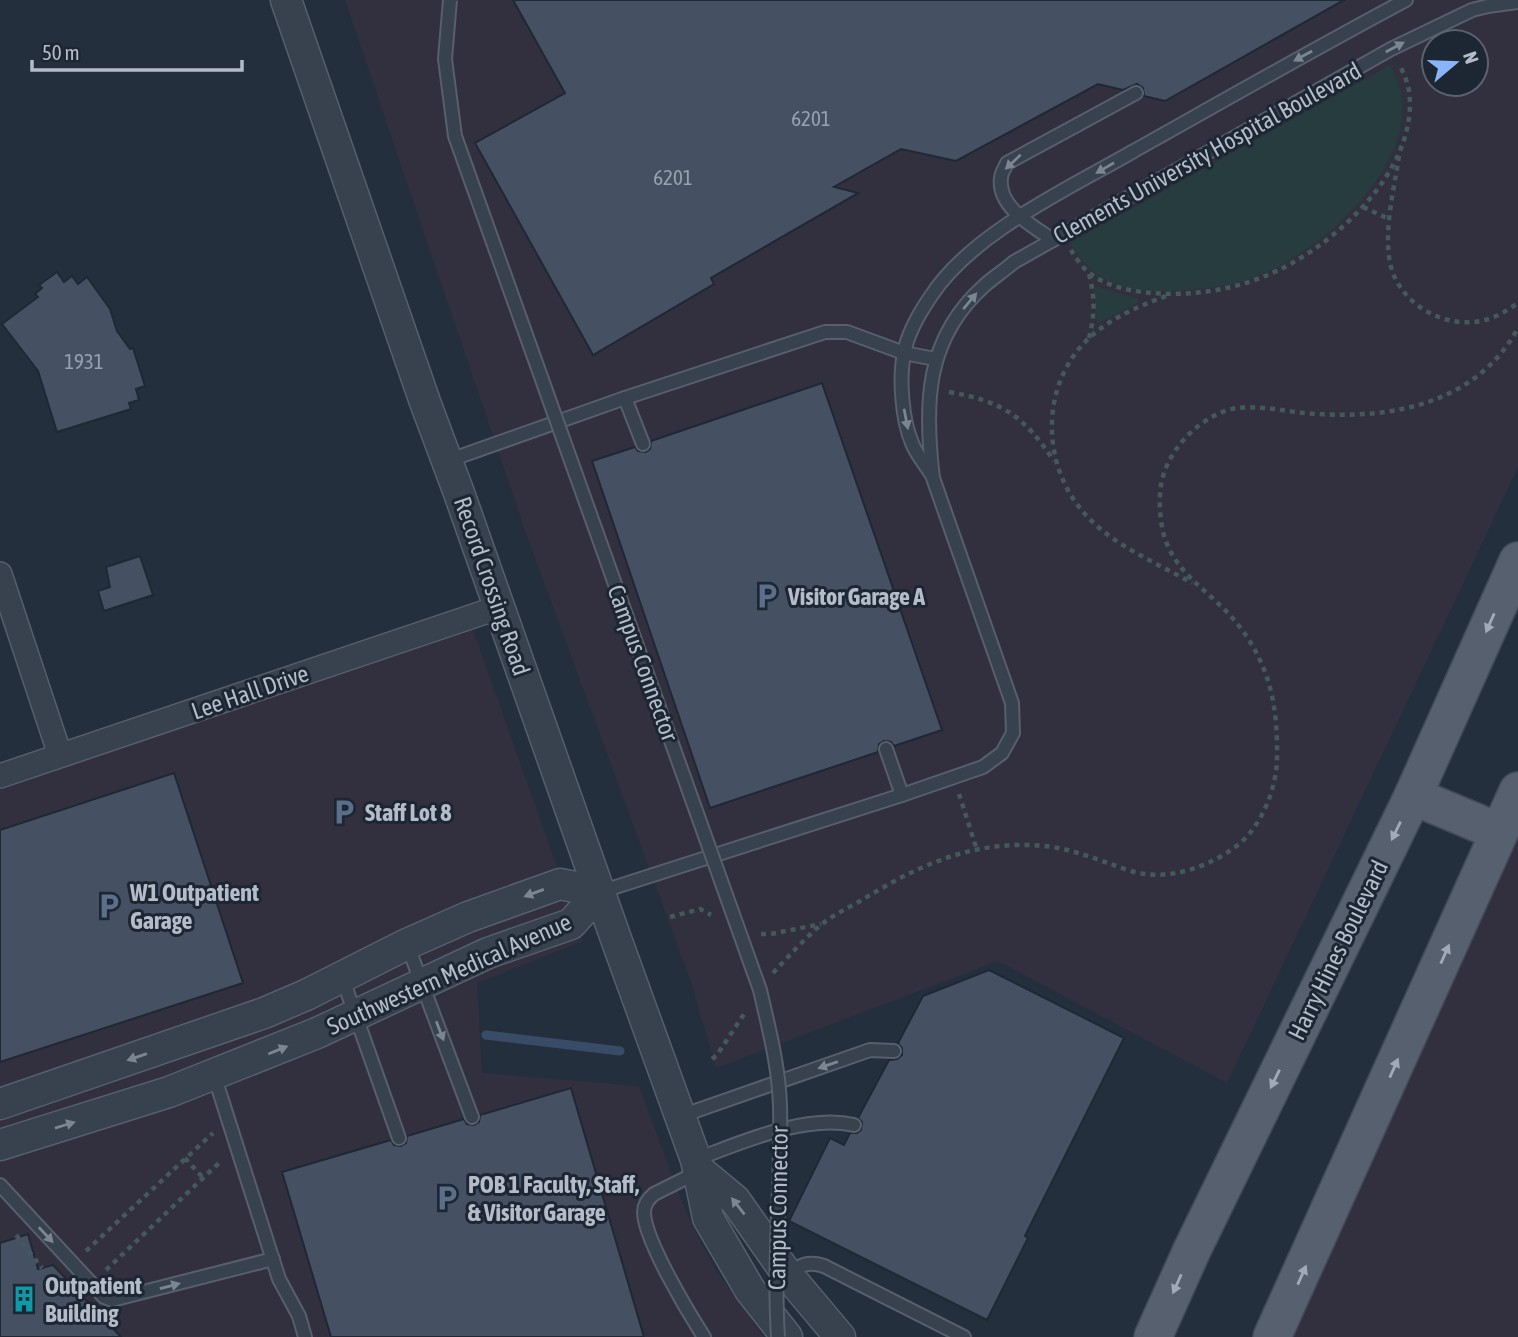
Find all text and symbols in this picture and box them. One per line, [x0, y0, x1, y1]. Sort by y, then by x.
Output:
scale bar [32, 28, 242, 72]
north arrow [1420, 28, 1490, 98]
text: 50 m [42, 40, 80, 64]
one-way arrow [1386, 42, 1406, 54]
text: N [1459, 49, 1483, 66]
one-way arrow [1294, 50, 1313, 62]
street label: Clements University Hospital Boulevard [1048, 57, 1366, 249]
house number: 6201 [791, 106, 831, 130]
one-way arrow [1004, 154, 1021, 170]
one-way arrow [1096, 162, 1115, 174]
house number: 6201 [653, 165, 693, 189]
one-way arrow [962, 293, 977, 310]
house number: 1931 [64, 349, 104, 373]
one-way arrow [901, 408, 912, 430]
street label: Record Crossing Road [449, 493, 535, 679]
street label: Campus Connector [602, 581, 684, 746]
parking icon: Visitor Garage A [752, 581, 782, 611]
place label: Visitor Garage A [787, 583, 925, 610]
one-way arrow [1484, 613, 1495, 634]
street label: Lee Hall Drive [188, 659, 312, 725]
parking icon: Staff Lot 8 [329, 797, 359, 827]
place label: Staff Lot 8 [365, 799, 452, 826]
one-way arrow [1391, 821, 1402, 841]
street label: Harry Hines Boulevard [1283, 856, 1393, 1044]
place label: W1 Outpatient Garage [129, 879, 259, 934]
one-way arrow [524, 888, 545, 899]
parking icon: W1 Outpatient Garage [94, 891, 124, 921]
street label: Southwestern Medical Avenue [323, 908, 575, 1040]
one-way arrow [1439, 944, 1451, 964]
one-way arrow [434, 1020, 445, 1041]
one-way arrow [267, 1044, 288, 1055]
one-way arrow [127, 1052, 148, 1063]
one-way arrow [1388, 1058, 1400, 1078]
one-way arrow [817, 1060, 838, 1070]
one-way arrow [1270, 1069, 1281, 1089]
one-way arrow [55, 1119, 76, 1129]
street label: Campus Connector [763, 1125, 793, 1290]
place label: POB 1 Faculty, Staff, & Visitor Garage [468, 1171, 639, 1226]
parking icon: POB 1 Faculty, Staff, & Visitor Garage [432, 1183, 462, 1213]
one-way arrow [731, 1197, 746, 1215]
one-way arrow [38, 1226, 54, 1243]
one-way arrow [1297, 1265, 1308, 1286]
place label: Outpatient Building [45, 1272, 142, 1327]
one-way arrow [1171, 1274, 1182, 1295]
one-way arrow [159, 1280, 181, 1291]
building icon: Outpatient Building [9, 1284, 39, 1314]

